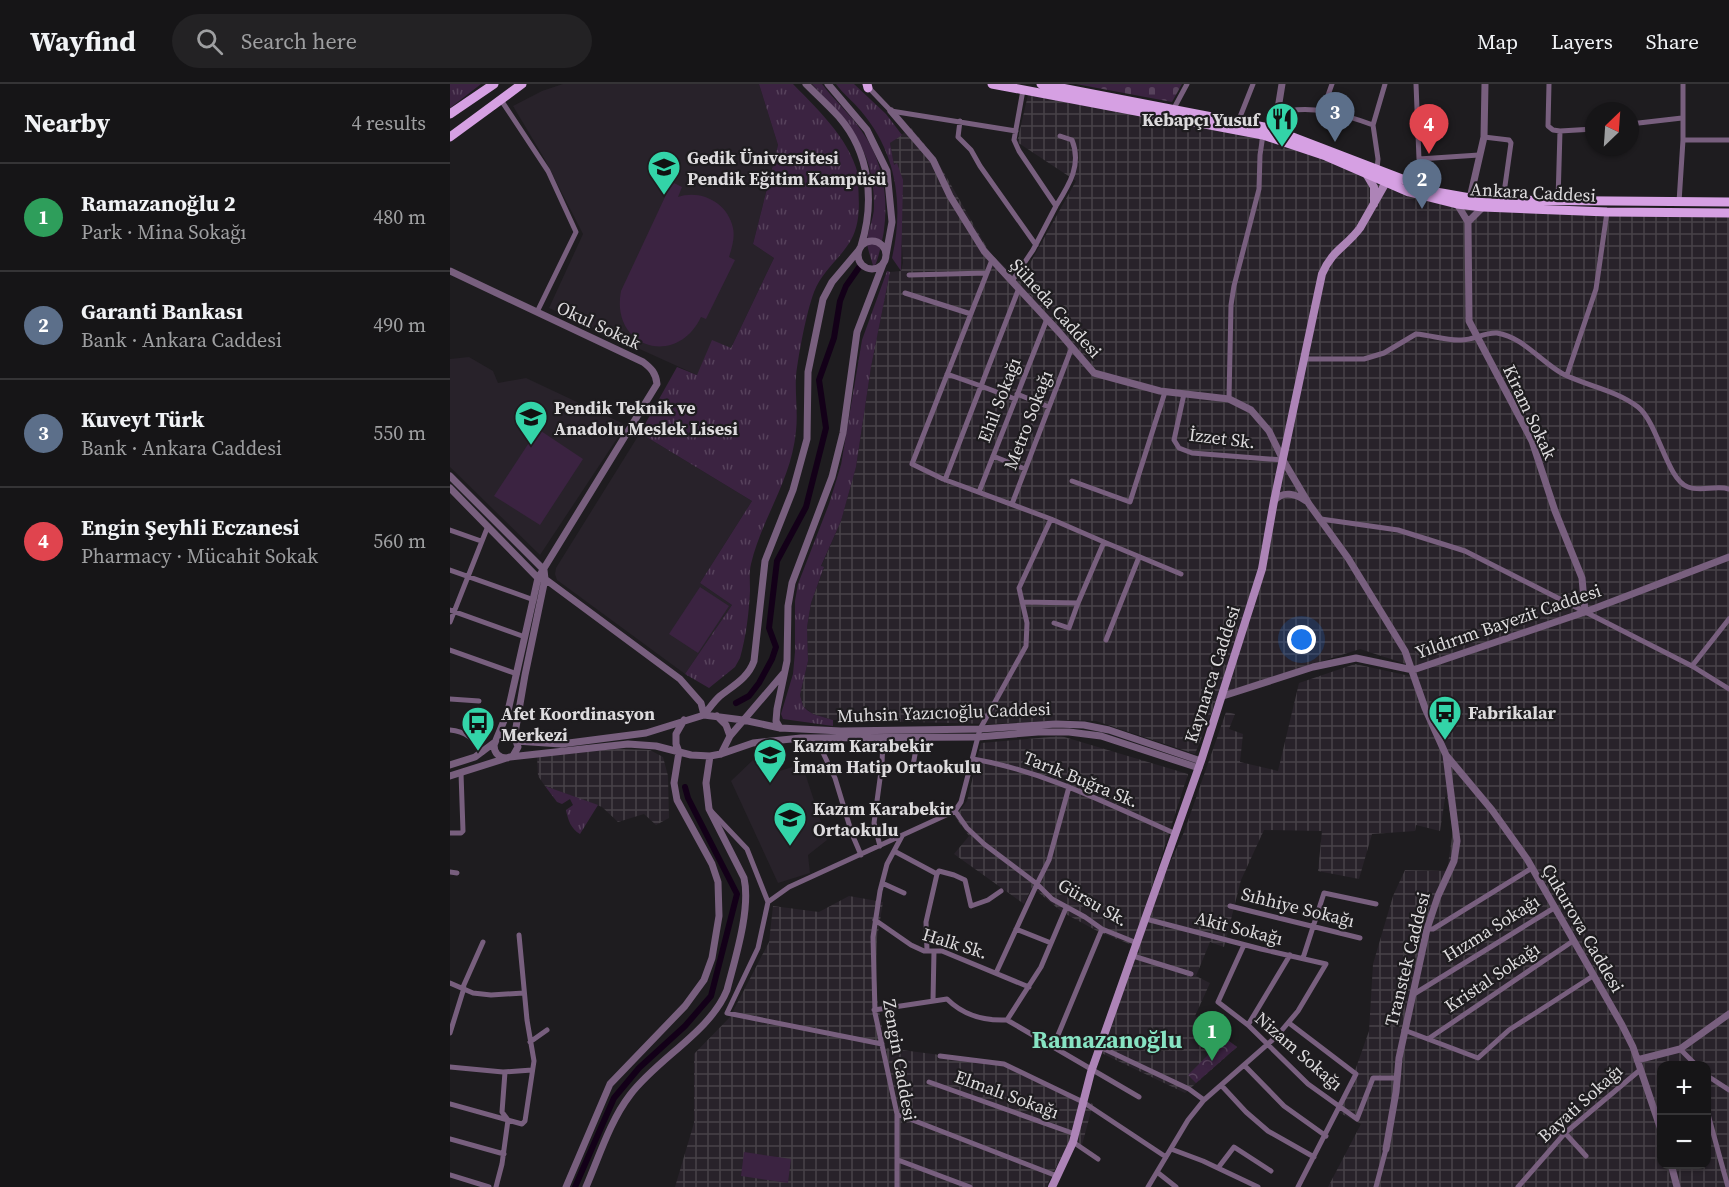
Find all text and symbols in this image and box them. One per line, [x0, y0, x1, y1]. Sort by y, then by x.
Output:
search box [172, 14, 592, 68]
text: Wayfind [30, 22, 136, 60]
icon: search [193, 25, 226, 58]
text: Search here [241, 26, 357, 56]
text: Map [1477, 27, 1518, 56]
text: Layers [1551, 27, 1613, 56]
text: Share [1646, 27, 1699, 56]
pin: 3 [1316, 92, 1354, 142]
restaurant icon: Kebapçı Yusuf [1264, 101, 1300, 148]
north arrow [1585, 102, 1639, 156]
pin: 4 [1410, 104, 1448, 154]
text: Nearby [24, 105, 110, 141]
place label: Kebapçı Yusuf [1142, 107, 1261, 132]
text: 4 results [351, 109, 426, 137]
place label: Gedik Üniversitesi Pendik Eğitim Kampüsü [687, 145, 886, 191]
school or university icon: Gedik Üniversitesi Pendik Eğitim Kampüsü [646, 149, 682, 196]
pin: 2 [1402, 160, 1442, 209]
street label: Ankara Caddesi [1470, 176, 1596, 208]
text: Ramazanoğlu 2 [81, 188, 236, 218]
text: 1 [38, 203, 49, 231]
text: 480 m [373, 203, 426, 231]
text: Park · Mina Sokağı [81, 218, 247, 246]
street label: Şüheda Caddesi [1004, 253, 1108, 363]
street label: Okul Sokak [553, 295, 645, 355]
text: Garanti Bankası [81, 296, 243, 326]
text: 2 [38, 311, 49, 339]
text: 490 m [373, 311, 426, 339]
text: Bank · Ankara Caddesi [81, 326, 282, 354]
street label: Ehil Sokağı [971, 354, 1027, 446]
street label: Kiram Sokak [1497, 360, 1563, 464]
street label: Metro Sokağı [998, 367, 1058, 473]
place label: Pendik Teknik ve Anadolu Meslek Lisesi [554, 395, 738, 441]
school or university icon: Pendik Teknik ve Anadolu Meslek Lisesi [513, 399, 549, 446]
text: Kuveyt Türk [81, 404, 204, 434]
text: 3 [38, 419, 49, 447]
text: 550 m [373, 419, 426, 447]
street label: İzzet Sk. [1187, 422, 1257, 454]
text: Bank · Ankara Caddesi [81, 434, 282, 462]
text: Engin Şeyhli Eczanesi [81, 512, 300, 542]
text: 4 [38, 527, 49, 555]
text: 560 m [373, 527, 426, 555]
text: Pharmacy · Mücahit Sokak [81, 542, 318, 570]
street label: Yıldırım Bayezit Caddesi [1412, 577, 1604, 665]
street label: Kaynarca Caddesi [1178, 602, 1246, 746]
your location [1287, 625, 1316, 654]
bus stop icon: Fabrikalar [1427, 694, 1463, 741]
street label: Muhsin Yazıcıoğlu Caddesi [837, 696, 1051, 728]
place label: Fabrikalar [1468, 700, 1556, 725]
place label: Afet Koordinasyon Merkezi [501, 701, 655, 747]
bus stop icon: Afet Koordinasyon Merkezi [460, 705, 496, 752]
place label: Kazım Karabekir İmam Hatip Ortaokulu [793, 733, 981, 779]
school or university icon: Kazım Karabekir İmam Hatip Ortaokulu [752, 737, 788, 784]
street label: Tarık Buğra Sk. [1020, 745, 1142, 813]
place label: Kazım Karabekir Ortaokulu [813, 796, 954, 842]
school or university icon: Kazım Karabekir Ortaokulu [772, 800, 808, 847]
street label: Çukurova Caddesi [1536, 859, 1630, 997]
street label: Gürsu Sk. [1053, 872, 1133, 932]
street label: Sıhhiye Sokağı [1239, 881, 1357, 933]
street label: Hızma Sokağı [1438, 888, 1544, 968]
street label: Transtek Caddesi [1378, 889, 1436, 1029]
street label: Akit Sokağı [1192, 905, 1286, 951]
street label: Halk Sk. [919, 921, 991, 965]
street label: Kristal Sokağı [1439, 936, 1545, 1018]
street label: Zengin Caddesi [877, 997, 923, 1123]
street label: Nizam Sokağı [1250, 1006, 1348, 1096]
pin: 1 [1192, 1012, 1232, 1061]
district label: Ramazanoğlu [1032, 1023, 1183, 1056]
street label: Bayati Sokağı [1532, 1058, 1628, 1148]
map controls [1657, 1061, 1711, 1169]
button: + [1657, 1061, 1711, 1115]
street label: Elmalı Sokağı [952, 1064, 1062, 1124]
button: − [1657, 1115, 1711, 1169]

